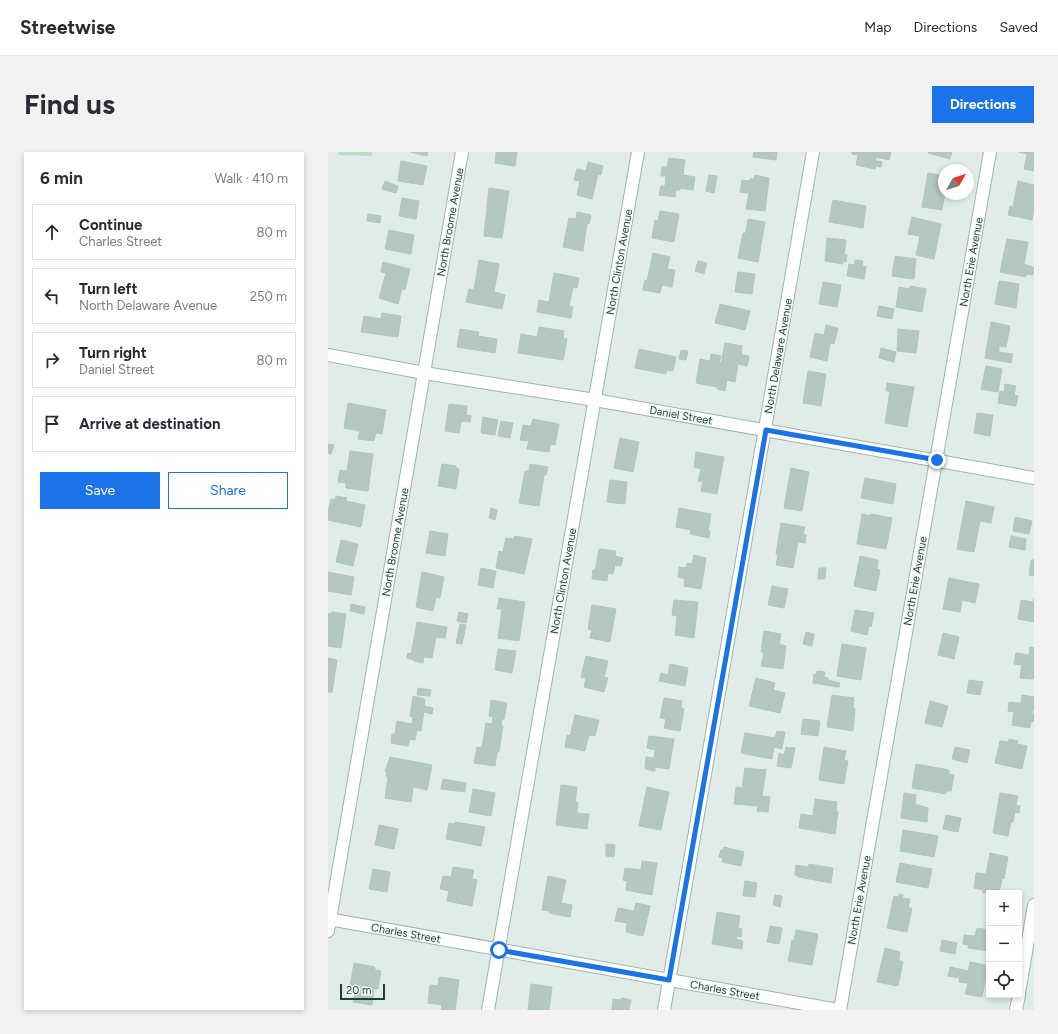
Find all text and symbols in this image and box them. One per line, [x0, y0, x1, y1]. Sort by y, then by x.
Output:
text: Streetwise [20, 16, 115, 39]
text: Map [864, 19, 892, 36]
text: Directions [914, 19, 977, 36]
text: Saved [999, 19, 1038, 36]
button: Directions [932, 86, 1034, 123]
text: Find us [24, 87, 115, 121]
north arrow [938, 164, 974, 200]
street label: North Broome Avenue [435, 167, 466, 277]
text: 6 min [40, 168, 83, 188]
text: Walk · 410 m [214, 171, 288, 186]
street label: North Clinton Avenue [604, 208, 635, 316]
text: Continue [79, 216, 142, 234]
street label: North Erie Avenue [957, 216, 986, 308]
icon: ahead [41, 221, 63, 243]
text: 80 m [256, 225, 287, 240]
text: Charles Street [79, 234, 162, 249]
text: Turn left [79, 280, 137, 298]
icon: left [41, 285, 63, 307]
text: 250 m [250, 289, 287, 304]
street label: North Delaware Avenue [762, 297, 795, 415]
text: North Delaware Avenue [79, 298, 217, 313]
text: Turn right [79, 344, 147, 362]
icon: right [41, 349, 63, 371]
text: 80 m [256, 353, 287, 368]
text: Daniel Street [79, 362, 154, 377]
street label: Daniel Street [648, 404, 713, 427]
icon: arrive [41, 413, 63, 435]
text: Arrive at destination [79, 415, 220, 433]
route end [928, 451, 946, 469]
button: Save [40, 472, 160, 509]
button: Share [168, 472, 288, 509]
street label: North Broome Avenue [380, 487, 411, 597]
street label: North Clinton Avenue [548, 527, 579, 635]
street label: North Erie Avenue [901, 535, 930, 627]
street label: North Erie Avenue [845, 854, 874, 946]
map controls [986, 890, 1022, 998]
button: + [986, 890, 1022, 926]
street label: Charles Street [370, 921, 442, 946]
button: − [986, 926, 1022, 962]
route start [490, 941, 508, 959]
button: locate [986, 962, 1022, 998]
street label: Charles Street [689, 978, 761, 1003]
scale bar [340, 982, 385, 1001]
text: 20 m [346, 984, 371, 997]

